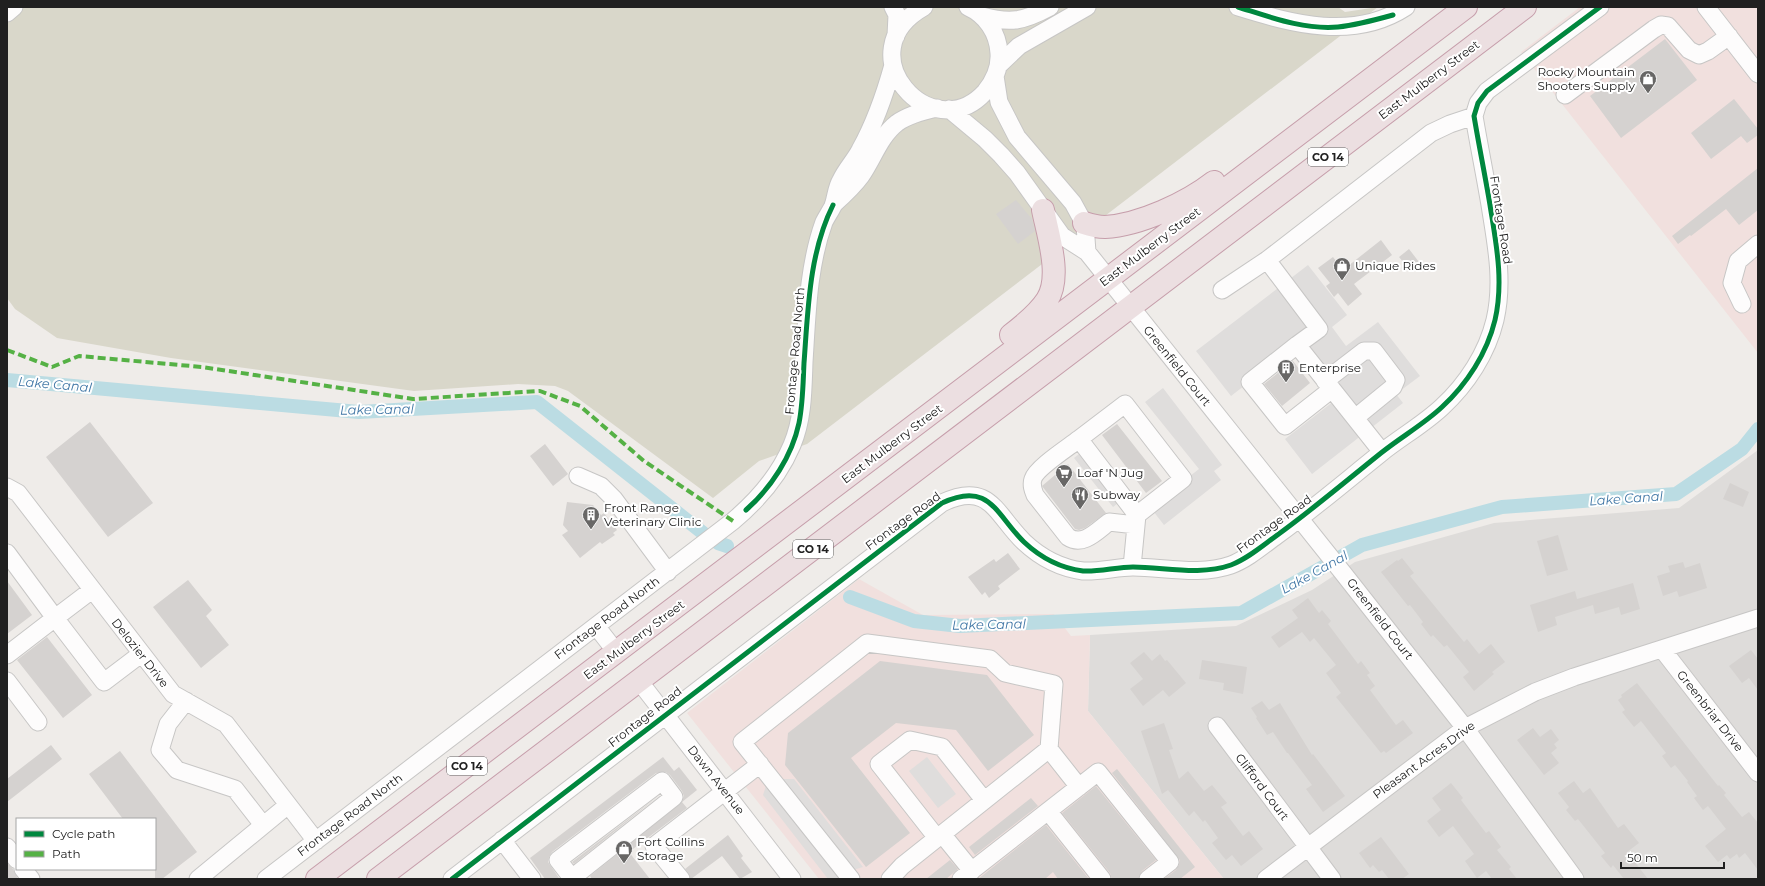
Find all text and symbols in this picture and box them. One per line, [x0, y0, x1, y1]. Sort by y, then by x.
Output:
street label: East Mulberry Street [1375, 37, 1482, 122]
place label: Rocky Mountain Shooters Supply [1537, 64, 1635, 93]
shop icon: Rocky Mountain Shooters Supply [1638, 69, 1658, 94]
road number: CO 14 [1308, 148, 1348, 166]
street label: Frontage Road [1487, 175, 1516, 265]
street label: East Mulberry Street [1096, 204, 1203, 289]
shop icon: Unique Rides [1332, 256, 1352, 281]
place label: Unique Rides [1355, 258, 1436, 273]
street label: Frontage Road North [781, 287, 808, 415]
street label: Greenfield Court [1140, 322, 1215, 409]
building icon: Enterprise [1276, 358, 1296, 383]
place label: Enterprise [1299, 360, 1361, 375]
water label: Lake Canal [17, 373, 93, 395]
water label: Lake Canal [340, 400, 415, 418]
street label: East Mulberry Street [838, 401, 945, 486]
supermarket icon: Loaf 'N Jug [1054, 463, 1074, 488]
place label: Loaf 'N Jug [1077, 465, 1143, 480]
restaurant icon: Subway [1070, 485, 1090, 510]
place label: Subway [1093, 487, 1141, 502]
water label: Lake Canal [1589, 487, 1664, 509]
street label: Frontage Road [862, 488, 943, 553]
street label: Frontage Road [1233, 491, 1314, 556]
place label: Front Range Veterinary Clinic [604, 500, 702, 529]
building icon: Front Range Veterinary Clinic [581, 505, 601, 530]
road number: CO 14 [793, 540, 833, 558]
water label: Lake Canal [1278, 547, 1351, 597]
street label: Frontage Road North [551, 573, 662, 662]
street label: Greenfield Court [1344, 575, 1417, 663]
street label: East Mulberry Street [580, 597, 687, 682]
street label: Delozier Drive [109, 615, 172, 690]
water label: Lake Canal [952, 615, 1027, 633]
street label: Greenbriar Drive [1674, 667, 1747, 754]
street label: Frontage Road [605, 683, 685, 750]
street label: Pleasant Acres Drive [1370, 717, 1478, 802]
street label: Dawn Avenue [685, 742, 748, 817]
street label: Clifford Court [1232, 750, 1293, 823]
road number: CO 14 [447, 757, 487, 775]
street label: Frontage Road North [294, 770, 405, 859]
legend [16, 818, 156, 870]
text: Cycle path [52, 826, 115, 841]
place label: Fort Collins Storage [637, 834, 704, 863]
shop icon: Fort Collins Storage [614, 839, 634, 864]
scale bar [1621, 844, 1724, 870]
text: Path [52, 846, 81, 861]
text: 50 m [1627, 850, 1658, 865]

